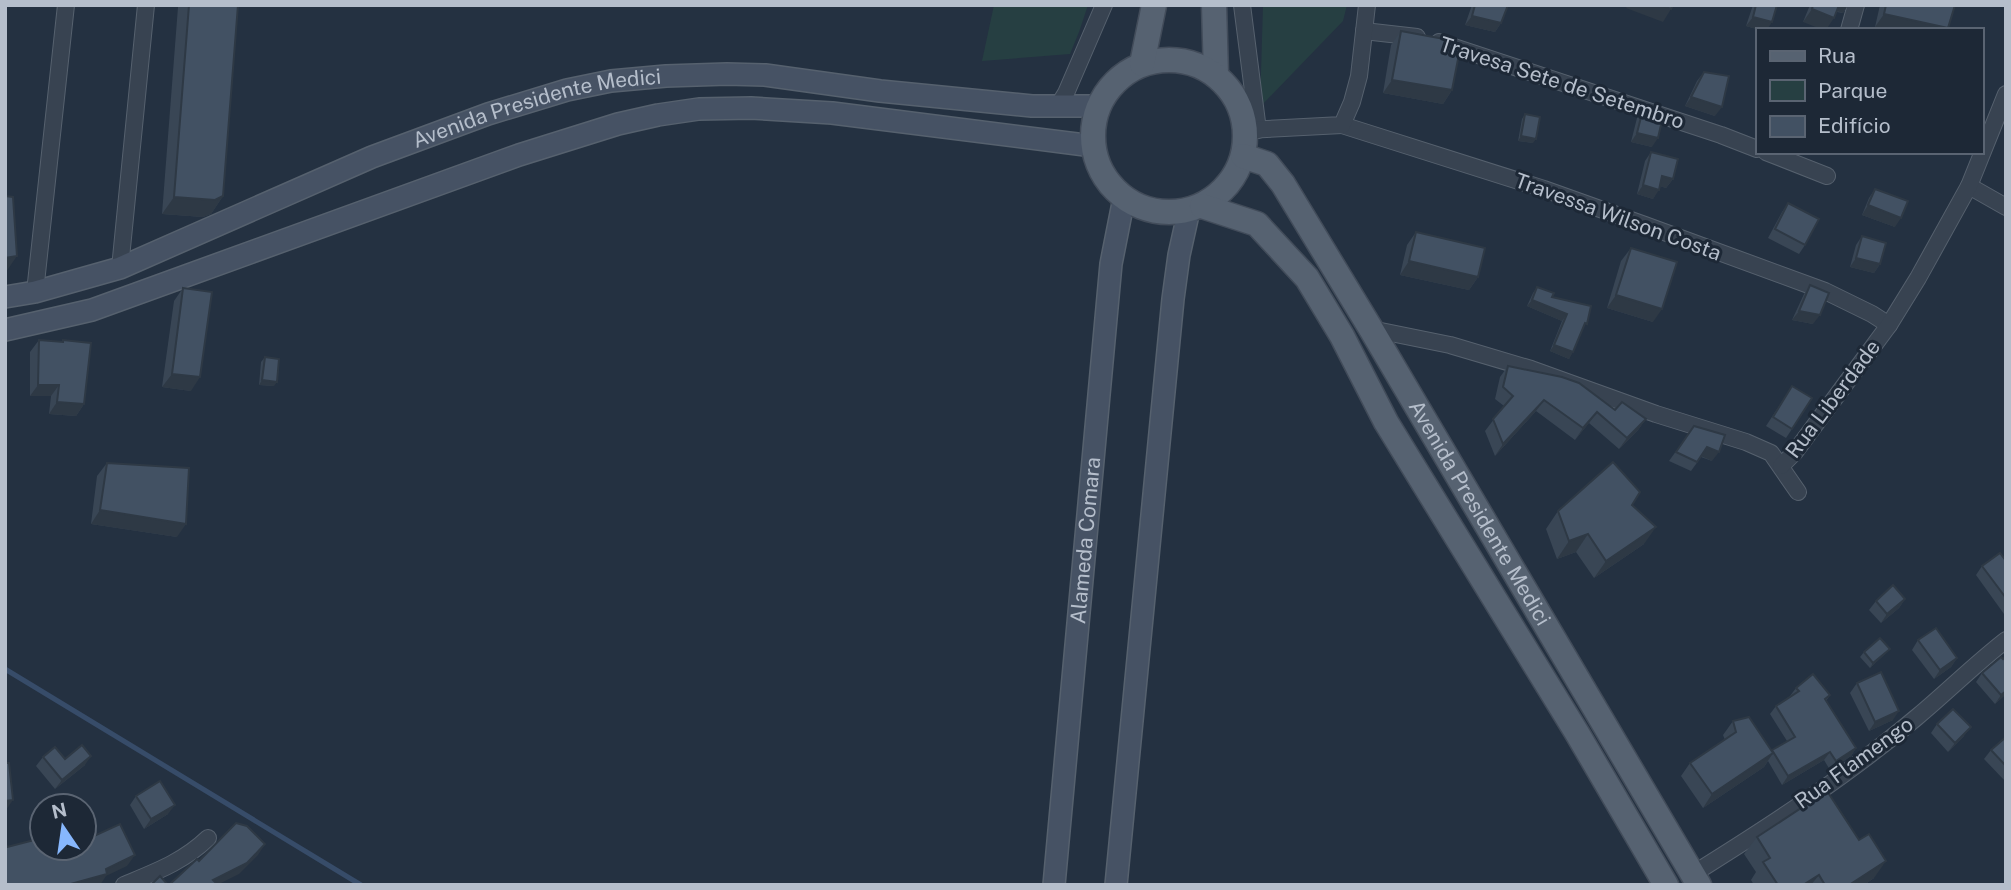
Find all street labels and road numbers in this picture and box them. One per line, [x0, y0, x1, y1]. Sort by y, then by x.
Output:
street label: Travesa Sete de Setembro [1437, 31, 1688, 134]
street label: Avenida Presidente Medici [409, 63, 662, 153]
street label: Travessa Wilson Costa [1511, 167, 1725, 266]
street label: Rua Liberdade [1780, 335, 1885, 463]
street label: Avenida Presidente Medici [1404, 395, 1556, 630]
street label: Alameda Comara [1065, 456, 1105, 625]
street label: Rua Flamengo [1790, 711, 1918, 814]

